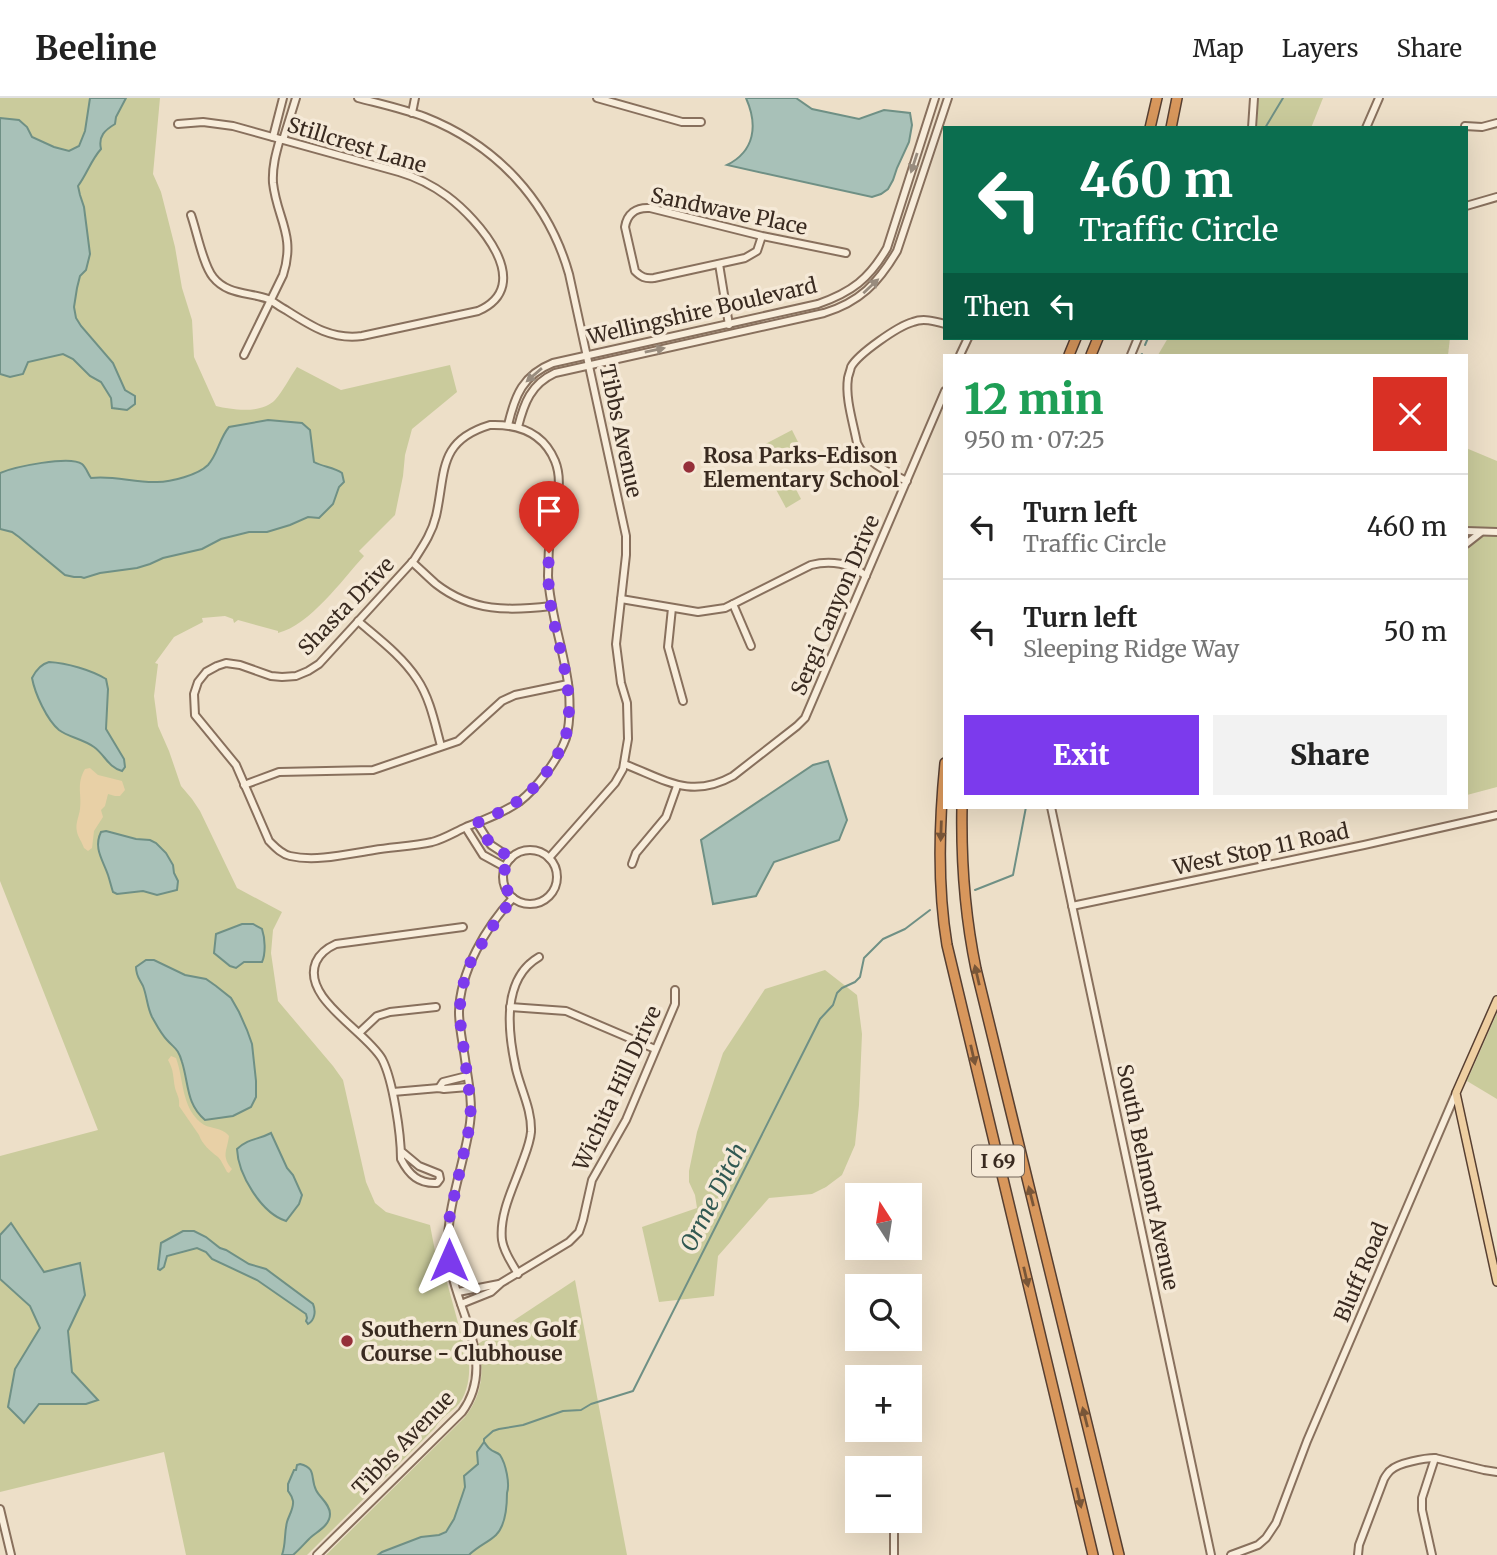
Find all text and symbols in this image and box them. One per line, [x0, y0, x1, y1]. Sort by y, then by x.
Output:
text: Beeline [35, 28, 157, 69]
text: Map [1193, 33, 1244, 64]
text: Layers [1282, 33, 1358, 64]
text: Share [1396, 33, 1462, 64]
street label: Stillcrest Lane [284, 111, 430, 179]
text: 460 m [1079, 149, 1233, 210]
one-way arrow [908, 153, 919, 174]
icon: left [964, 154, 1055, 245]
street label: Sandwave Place [648, 181, 810, 241]
text: Traffic Circle [1079, 210, 1278, 250]
street label: Wellingshire Boulevard [584, 271, 820, 351]
one-way arrow [862, 278, 880, 294]
icon: left [1044, 287, 1082, 325]
text: Then [964, 290, 1030, 323]
one-way arrow [644, 345, 666, 356]
street label: Tibbs Avenue [594, 362, 648, 500]
one-way arrow [525, 367, 543, 383]
text: 12 min [964, 373, 1103, 425]
button: close [1373, 377, 1447, 451]
text: 950 m · 07:25 [964, 425, 1105, 454]
place label: Rosa Parks-Edison Elementary School [703, 442, 899, 493]
marker: Rosa Parks-Edison Elementary School [681, 459, 697, 475]
pin [519, 481, 579, 553]
icon: arrive [530, 492, 568, 530]
text: Turn left [1023, 496, 1137, 529]
icon: left [964, 508, 1002, 546]
text: 460 m [1367, 510, 1447, 543]
street label: Sergi Canyon Drive [785, 511, 885, 699]
text: Traffic Circle [1023, 529, 1166, 558]
street label: Shasta Drive [292, 551, 400, 661]
text: Turn left [1023, 601, 1137, 634]
icon: left [964, 613, 1002, 651]
text: 50 m [1383, 615, 1447, 648]
text: Sleeping Ridge Way [1023, 634, 1240, 663]
button: Exit [964, 715, 1199, 795]
button: Share [1213, 715, 1447, 795]
street label: West Stop 11 Road [1170, 817, 1352, 881]
one-way arrow [935, 820, 946, 842]
one-way arrow [971, 964, 982, 986]
street label: Wichita Hill Drive [567, 1001, 667, 1176]
one-way arrow [968, 1044, 979, 1066]
street label: South Belmont Avenue [1111, 1062, 1185, 1293]
water label: Orme Ditch [673, 1138, 753, 1256]
road number: I 69 [972, 1146, 1024, 1176]
north arrow [845, 1183, 922, 1260]
map controls [845, 1183, 922, 1533]
one-way arrow [1025, 1185, 1036, 1207]
street label: Bluff Road [1328, 1218, 1394, 1326]
position arrow [412, 1223, 486, 1297]
one-way arrow [1021, 1266, 1032, 1288]
button: search [845, 1274, 922, 1351]
place label: Southern Dunes Golf Course - Clubhouse [361, 1316, 578, 1367]
marker: Southern Dunes Golf Course - Clubhouse [339, 1333, 355, 1349]
button: + [845, 1365, 922, 1442]
street label: Tibbs Avenue [346, 1385, 460, 1501]
one-way arrow [1079, 1406, 1090, 1428]
button: − [845, 1456, 922, 1533]
one-way arrow [1074, 1487, 1085, 1509]

